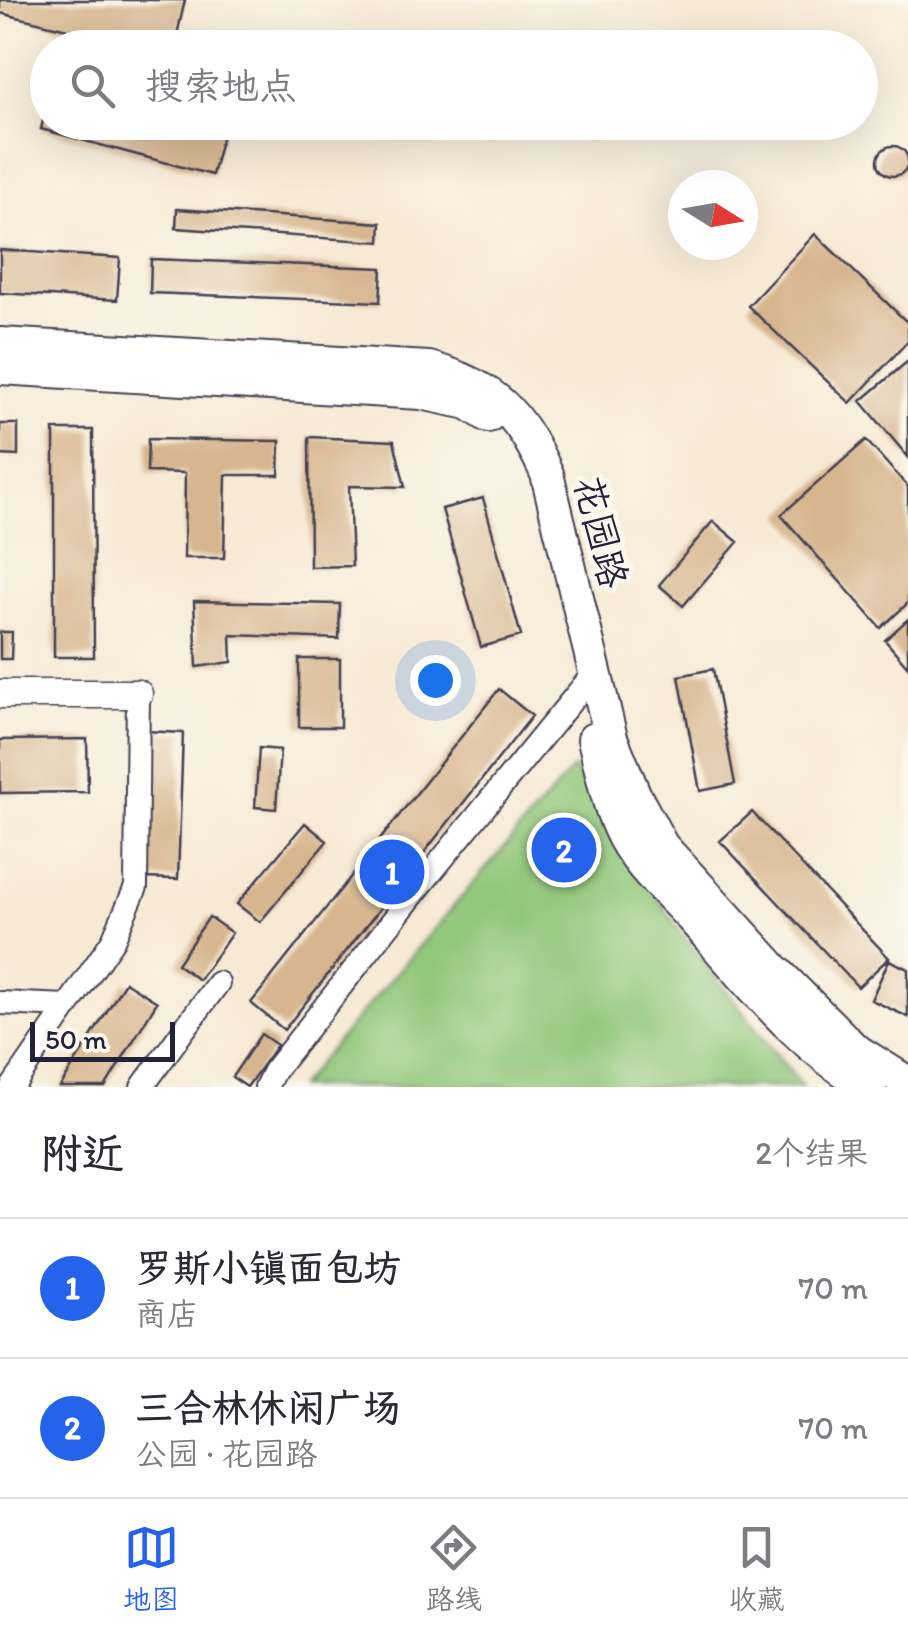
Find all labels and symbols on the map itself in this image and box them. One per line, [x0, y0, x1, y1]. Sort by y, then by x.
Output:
north arrow [668, 170, 758, 260]
street label: 花园路 [565, 471, 637, 593]
your location [410, 655, 461, 706]
pin: 2 [532, 812, 596, 888]
pin: 1 [360, 834, 424, 910]
scale bar [30, 1017, 175, 1062]

